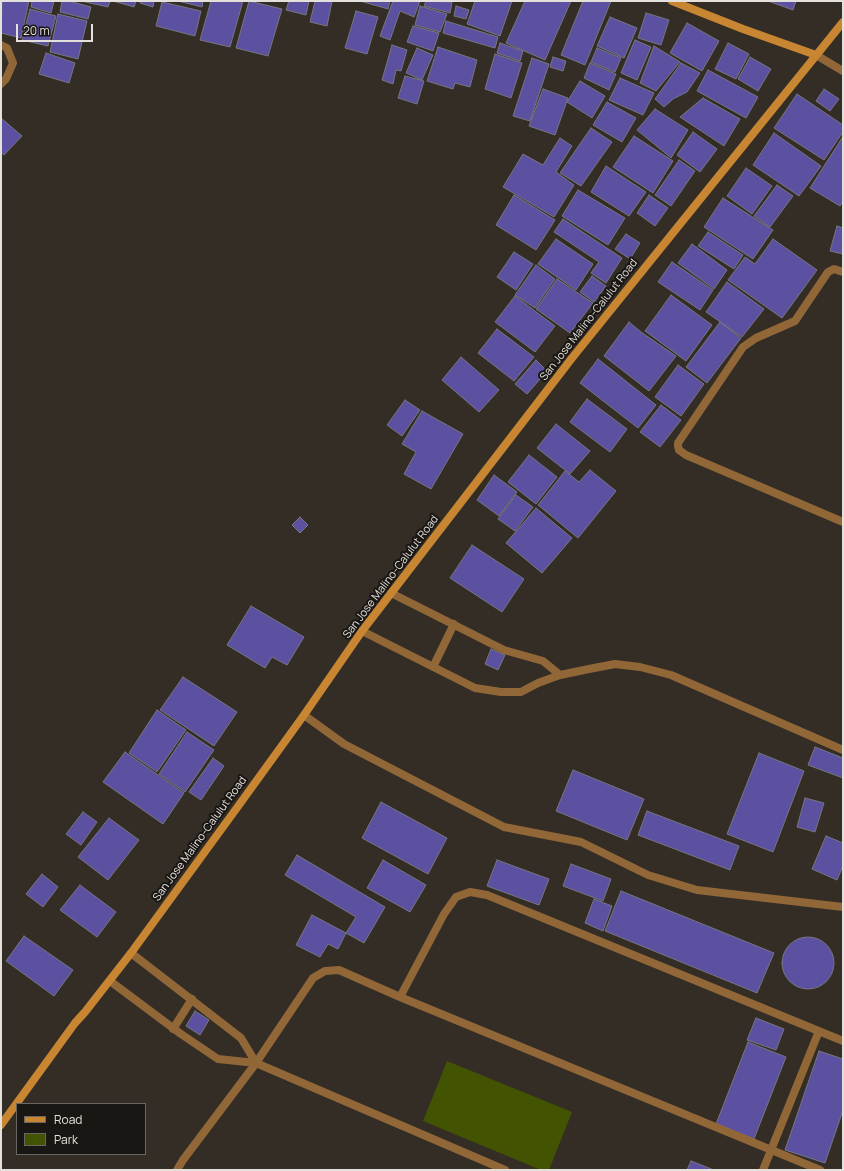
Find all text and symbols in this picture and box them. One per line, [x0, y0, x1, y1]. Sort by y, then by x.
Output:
scale bar [18, 16, 95, 42]
text: 20 m [23, 22, 50, 39]
street label: San Jose Malino-Calulut Road [537, 257, 641, 383]
street label: San Jose Malino-Calulut Road [340, 513, 442, 641]
street label: San Jose Malino-Calulut Road [150, 774, 250, 904]
legend [16, 1103, 146, 1155]
text: Road [54, 1111, 82, 1128]
text: Park [54, 1131, 78, 1148]

